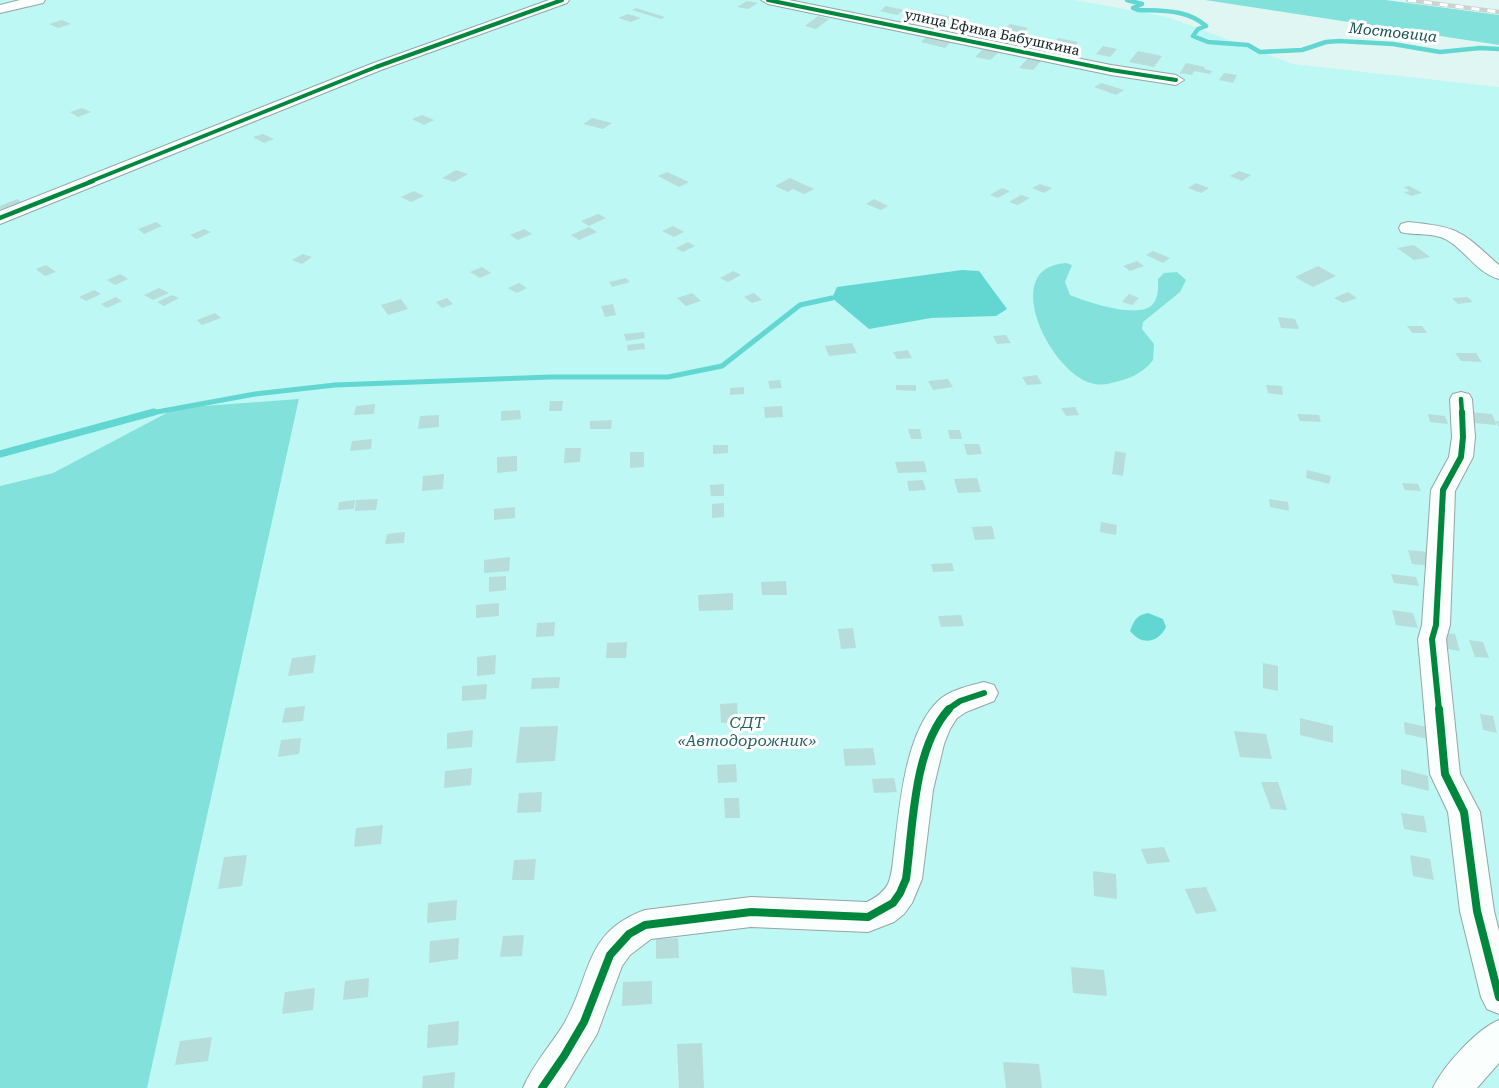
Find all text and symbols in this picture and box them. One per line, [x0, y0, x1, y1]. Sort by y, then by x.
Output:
street label: улица Ефима Бабушкина [903, 6, 1081, 60]
water label: Мостовица [1348, 19, 1438, 47]
park label: СДТ «Автодорожник» [678, 713, 816, 751]

